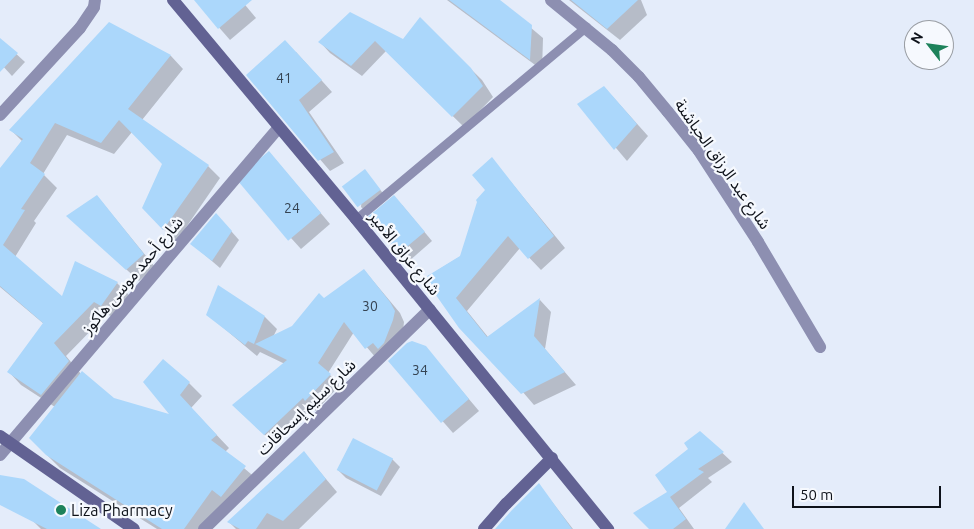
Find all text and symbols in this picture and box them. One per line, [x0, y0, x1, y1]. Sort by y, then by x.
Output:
north arrow [904, 20, 954, 70]
text: N [907, 29, 926, 47]
house number: 41 [276, 70, 292, 86]
street label: شارع عبد الرزاق الحباشنة [671, 95, 775, 233]
house number: 24 [284, 200, 300, 216]
street label: شارع عراق الأمير [365, 207, 445, 299]
street label: شارع أحمد موسى هاكوز [77, 212, 187, 338]
house number: 30 [362, 298, 378, 314]
street label: شارع سليم إسحاقات [253, 355, 359, 459]
house number: 34 [412, 362, 428, 378]
scale bar [794, 476, 943, 508]
text: 50 m [800, 486, 833, 503]
place label: Liza Pharmacy [71, 500, 173, 520]
marker: Liza Pharmacy [55, 504, 67, 516]

